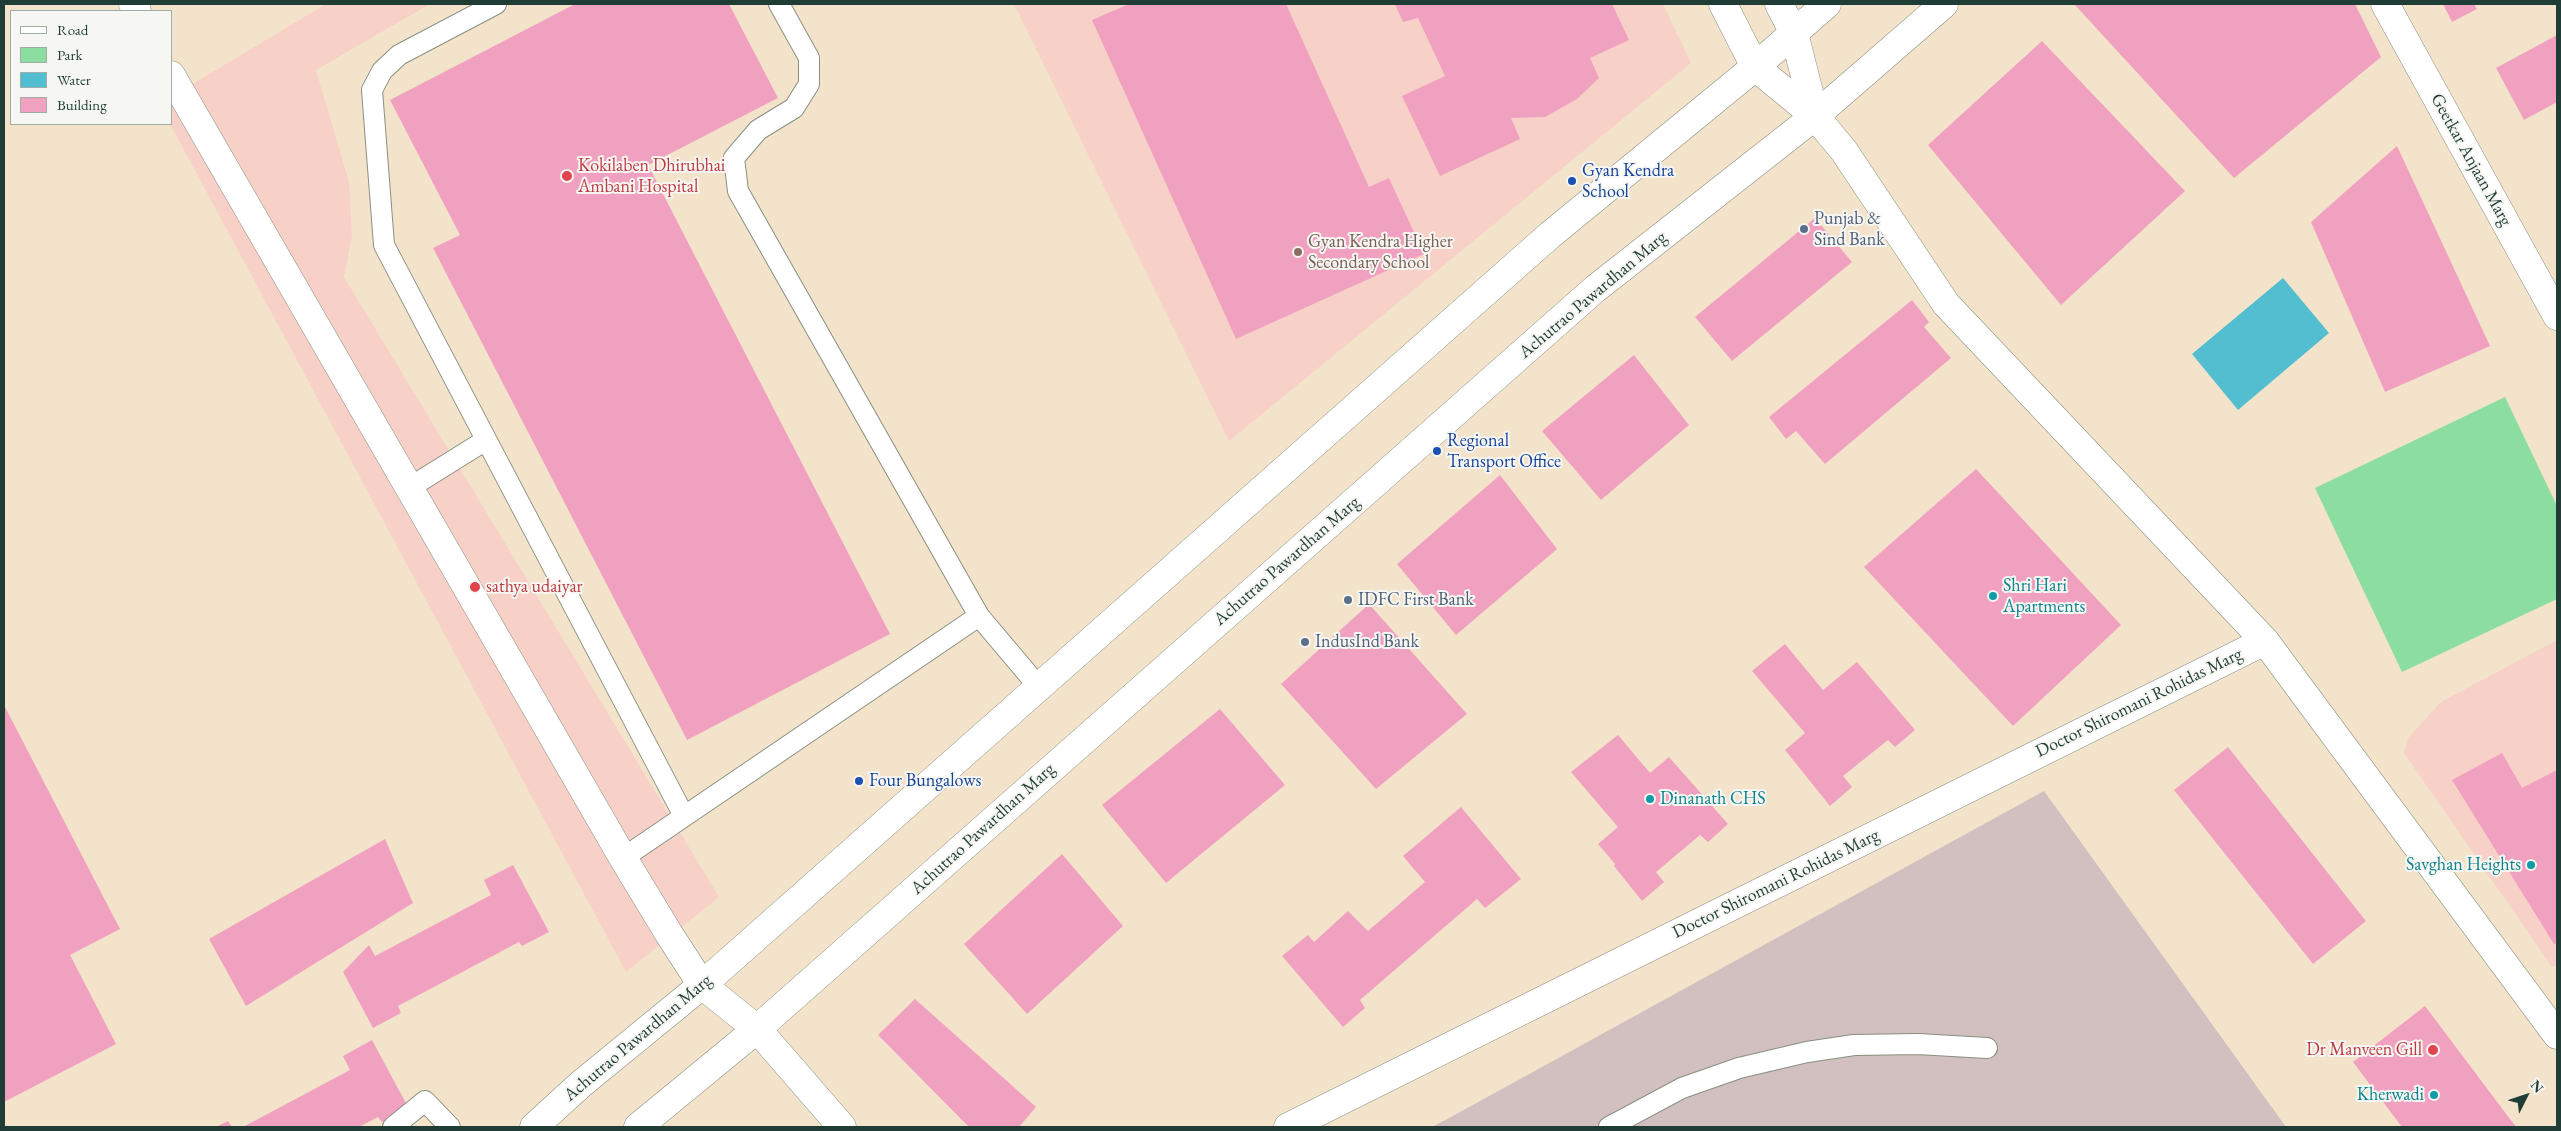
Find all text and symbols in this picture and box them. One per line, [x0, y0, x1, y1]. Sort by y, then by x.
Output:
legend [10, 10, 172, 125]
text: Road [57, 20, 88, 39]
text: Park [57, 45, 83, 64]
text: Water [57, 70, 91, 89]
street label: Geetkar Anjaan Marg [2426, 90, 2516, 230]
text: Building [57, 95, 107, 114]
place label: Kokilaben Dhirubhai Ambani Hospital [578, 155, 725, 198]
place label: Gyan Kendra School [1582, 160, 1674, 202]
marker: Kokilaben Dhirubhai Ambani Hospital [560, 169, 574, 183]
marker: Gyan Kendra School [1566, 175, 1578, 187]
place label: Punjab & Sind Bank [1814, 208, 1885, 250]
marker: Punjab & Sind Bank [1798, 223, 1810, 235]
street label: Achutrao Pawardhan Marg [1515, 227, 1671, 363]
place label: Gyan Kendra Higher Secondary School [1308, 231, 1453, 274]
marker: Gyan Kendra Higher Secondary School [1292, 246, 1304, 258]
place label: Regional Transport Office [1447, 430, 1561, 472]
marker: Regional Transport Office [1431, 445, 1443, 457]
street label: Achutrao Pawardhan Marg [1210, 492, 1364, 630]
place label: Shri Hari Apartments [2003, 575, 2085, 618]
place label: sathya udaiyar [486, 576, 583, 598]
marker: sathya udaiyar [468, 580, 482, 594]
place label: IDFC First Bank [1358, 589, 1474, 611]
marker: Shri Hari Apartments [1987, 590, 1999, 602]
marker: IDFC First Bank [1342, 594, 1354, 606]
place label: IndusInd Bank [1315, 631, 1419, 653]
marker: IndusInd Bank [1299, 636, 1311, 648]
street label: Doctor Shiromani Rohidas Marg [2032, 643, 2246, 763]
street label: Achutrao Pawardhan Marg [906, 759, 1060, 899]
place label: Four Bungalows [869, 770, 981, 792]
marker: Four Bungalows [853, 775, 865, 787]
place label: Dinanath CHS [1660, 788, 1766, 810]
marker: Dinanath CHS [1644, 793, 1656, 805]
street label: Doctor Shiromani Rohidas Marg [1669, 824, 1883, 944]
place label: Savghan Heights [2406, 854, 2521, 876]
marker: Savghan Heights [2525, 859, 2537, 871]
street label: Achutrao Pawardhan Marg [560, 970, 716, 1106]
place label: Dr Manveen Gill [2306, 1039, 2422, 1061]
marker: Dr Manveen Gill [2426, 1043, 2440, 1057]
north arrow [2501, 1071, 2551, 1121]
text: N [2527, 1076, 2548, 1096]
place label: Kherwadi [2357, 1084, 2424, 1106]
marker: Kherwadi [2428, 1089, 2440, 1101]

